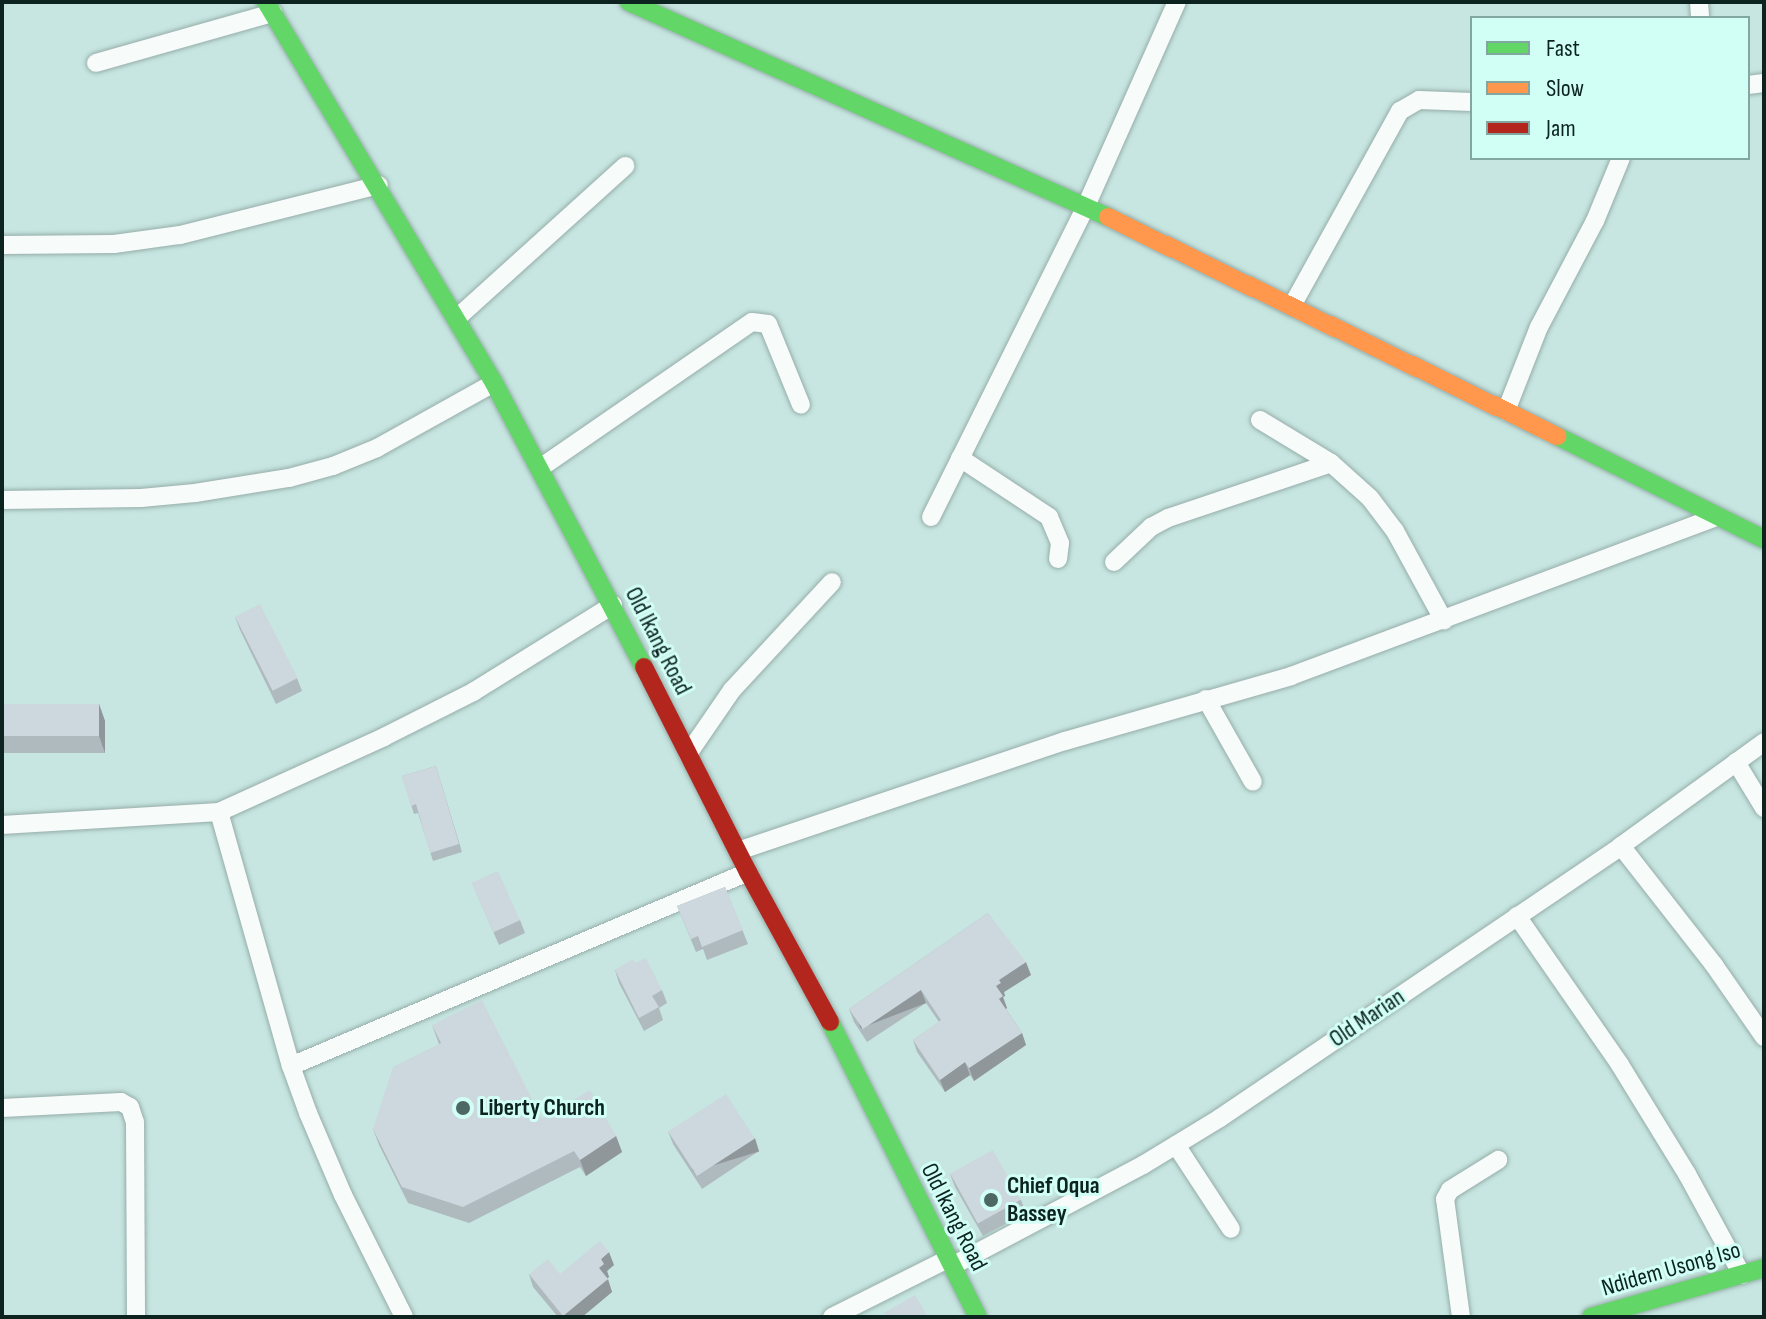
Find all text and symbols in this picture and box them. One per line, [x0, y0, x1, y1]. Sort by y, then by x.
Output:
legend [1470, 16, 1750, 160]
text: Fast [1546, 34, 1580, 63]
text: Slow [1546, 74, 1584, 103]
text: Jam [1546, 114, 1576, 143]
street label: Old Ikang Road [619, 582, 697, 700]
street label: Old Marian [1324, 982, 1410, 1054]
place label: Liberty Church [479, 1094, 605, 1122]
marker: Liberty Church [454, 1099, 472, 1117]
street label: Old Ikang Road [915, 1158, 993, 1276]
place label: Chief Oqua Bassey [1007, 1172, 1100, 1228]
marker: Chief Oqua Bassey [982, 1191, 1000, 1209]
street label: Ndidem Usong Iso [1598, 1235, 1744, 1303]

